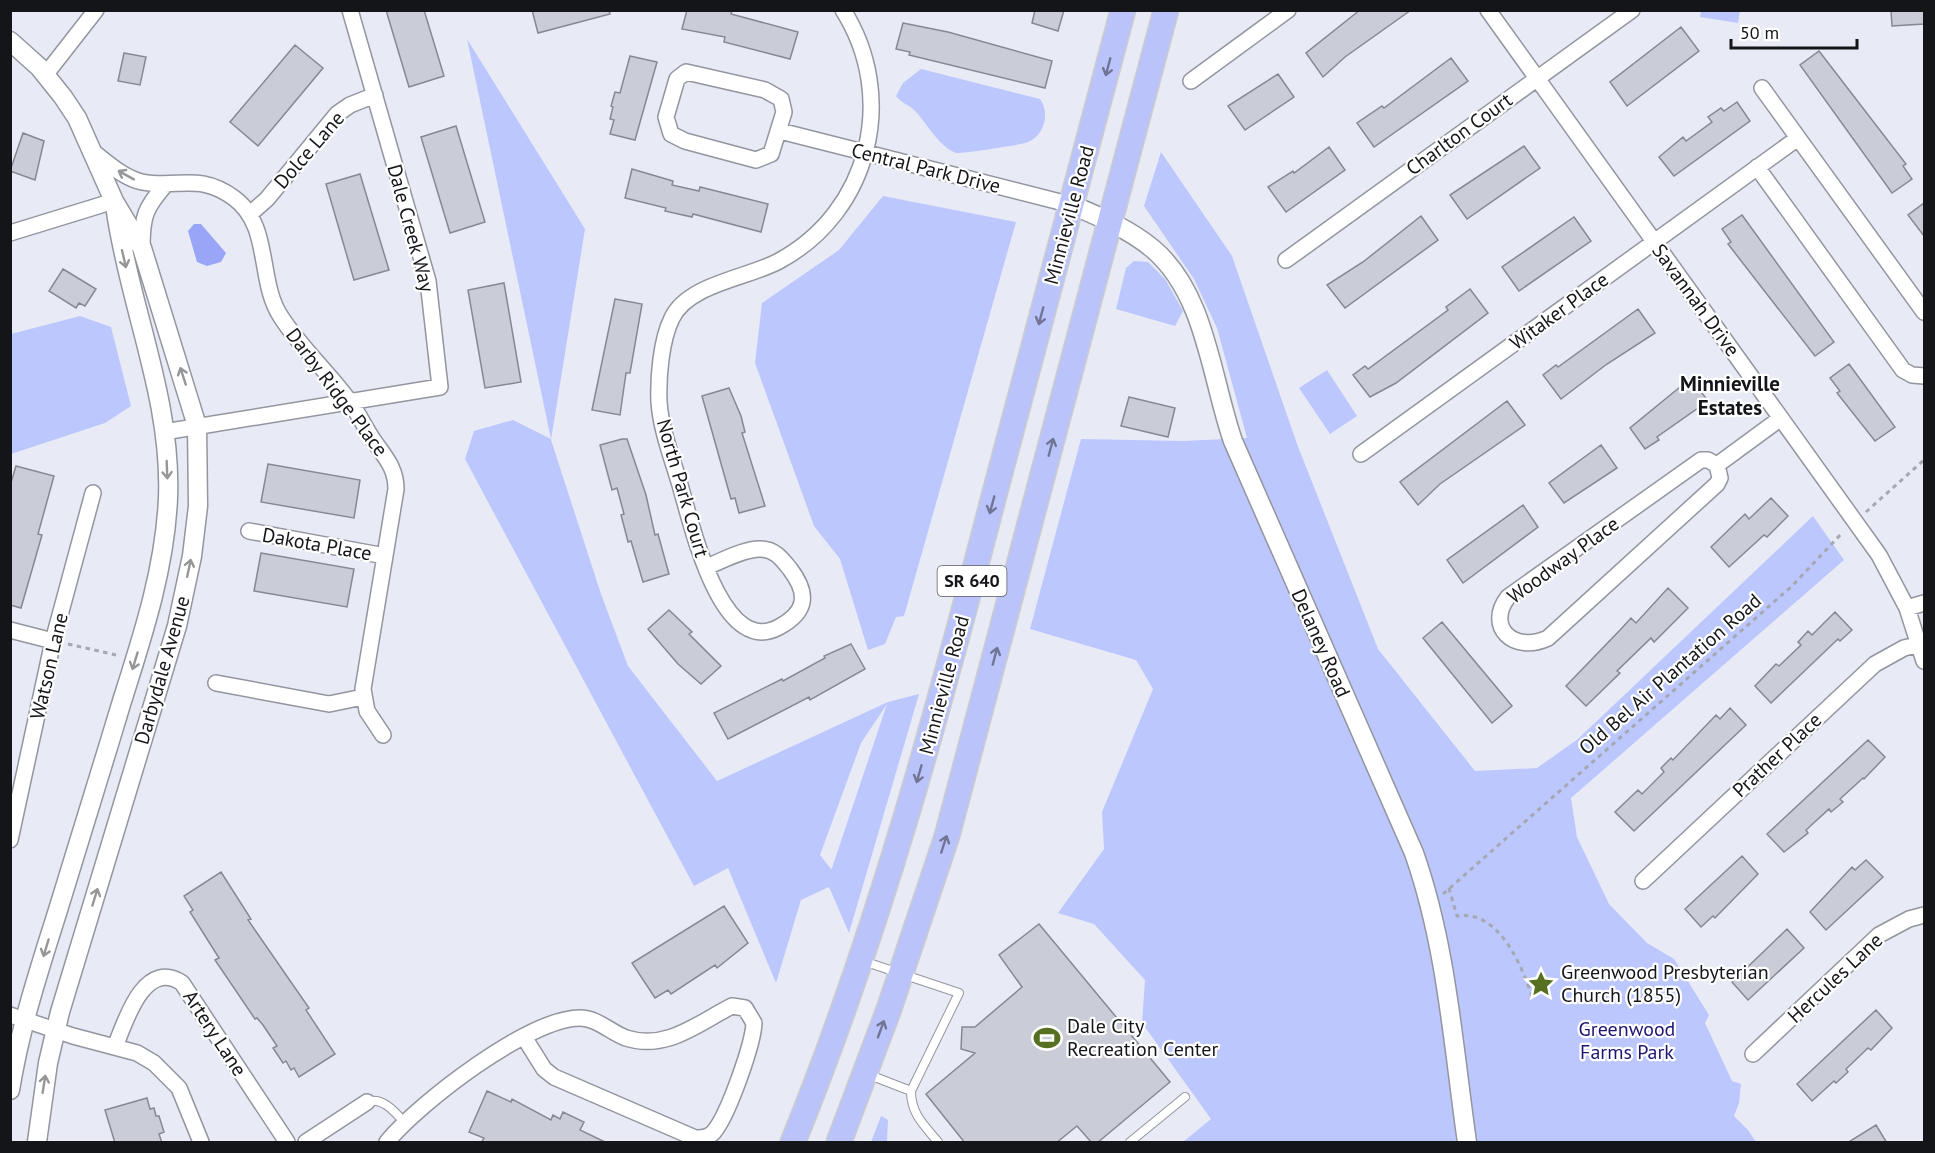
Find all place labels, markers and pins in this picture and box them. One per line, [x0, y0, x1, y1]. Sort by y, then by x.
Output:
place label: Greenwood Presbyterian Church (1855) [1561, 959, 1769, 1008]
place icon: Greenwood Presbyterian Church (1855) [1526, 969, 1556, 999]
place label: Dale City Recreation Center [1067, 1013, 1218, 1062]
sports icon: Dale City Recreation Center [1032, 1023, 1062, 1053]

